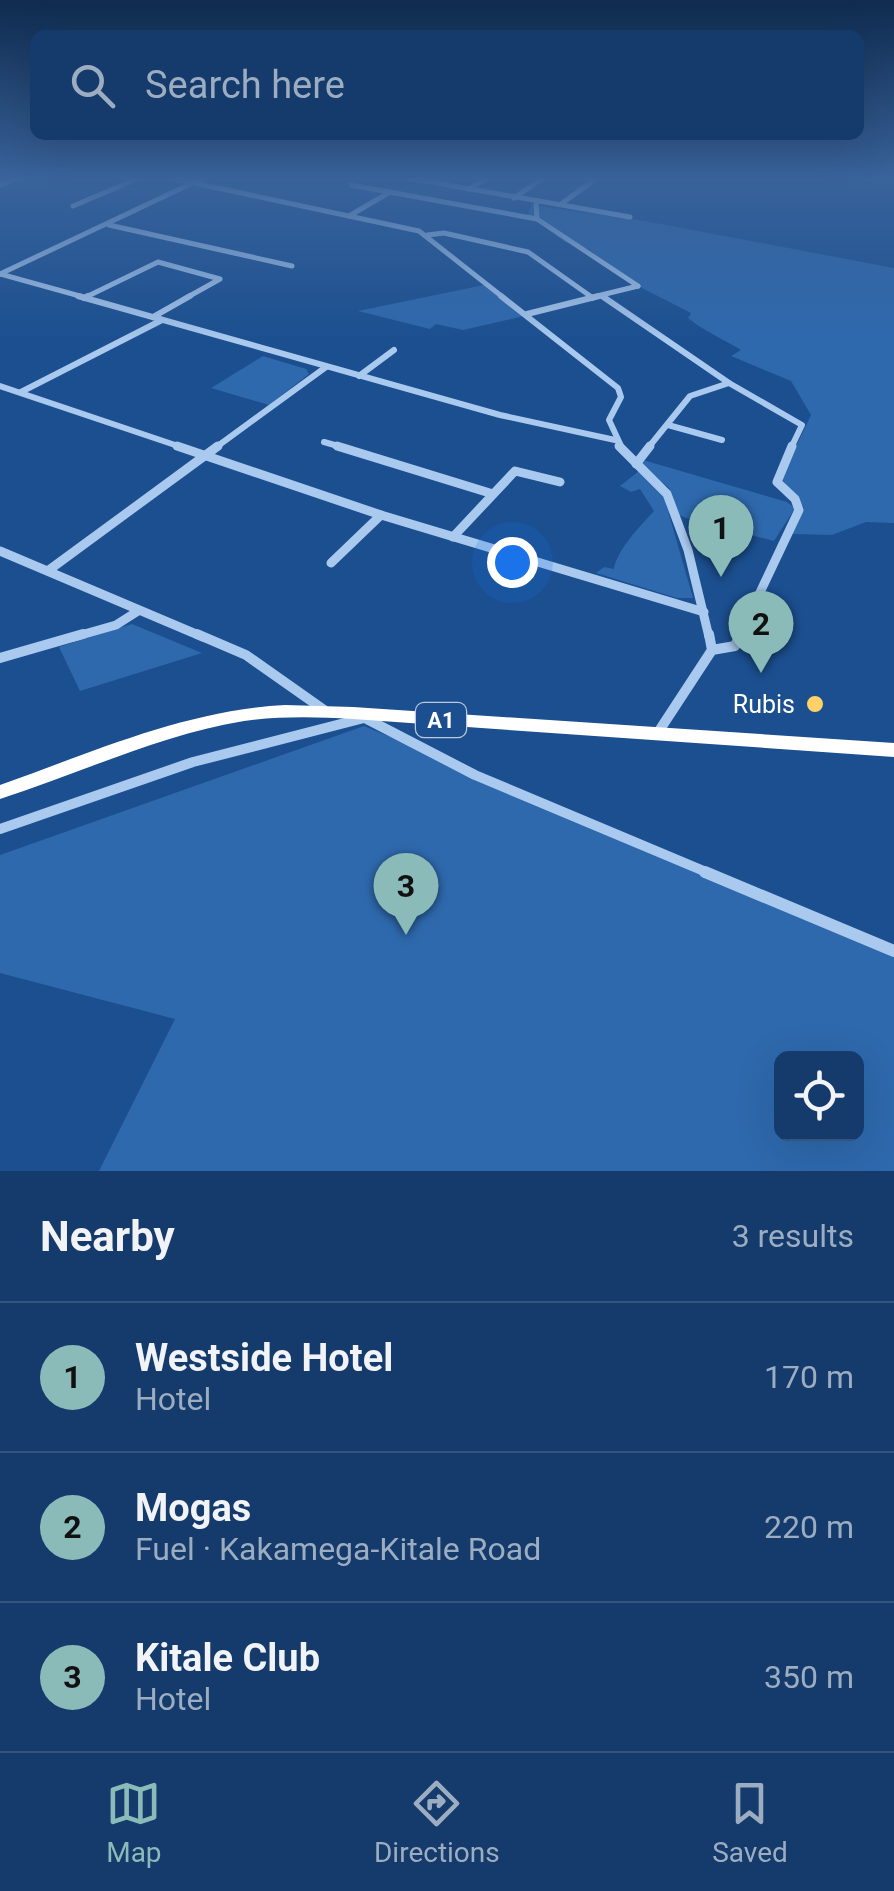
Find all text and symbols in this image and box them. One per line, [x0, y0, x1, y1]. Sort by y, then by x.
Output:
search box [30, 30, 864, 140]
icon: search [65, 58, 120, 113]
text: Search here [145, 63, 345, 107]
pin: 1 [688, 494, 754, 577]
your location [487, 537, 538, 588]
pin: 2 [728, 590, 794, 673]
place label: Rubis [733, 690, 795, 719]
marker: Rubis [804, 693, 826, 715]
road number: A1 [416, 703, 466, 737]
pin: 3 [374, 852, 438, 935]
map controls [774, 1051, 864, 1141]
button: locate [774, 1051, 864, 1141]
text: Nearby [40, 1212, 175, 1261]
text: 3 results [732, 1217, 854, 1255]
text: Westside Hotel [135, 1336, 393, 1380]
text: 1 [63, 1358, 82, 1396]
text: 170 m [764, 1358, 854, 1396]
text: Hotel [135, 1380, 211, 1418]
text: Mogas [135, 1486, 251, 1530]
text: 2 [63, 1508, 82, 1546]
text: 220 m [764, 1508, 854, 1546]
text: Fuel · Kakamega-Kitale Road [135, 1530, 541, 1568]
text: Kitale Club [135, 1636, 320, 1680]
text: 3 [63, 1658, 82, 1696]
text: 350 m [764, 1658, 854, 1696]
text: Hotel [135, 1680, 211, 1718]
tab: Map [106, 1776, 162, 1869]
tab: Directions [374, 1776, 500, 1869]
tab: Saved [712, 1776, 788, 1869]

